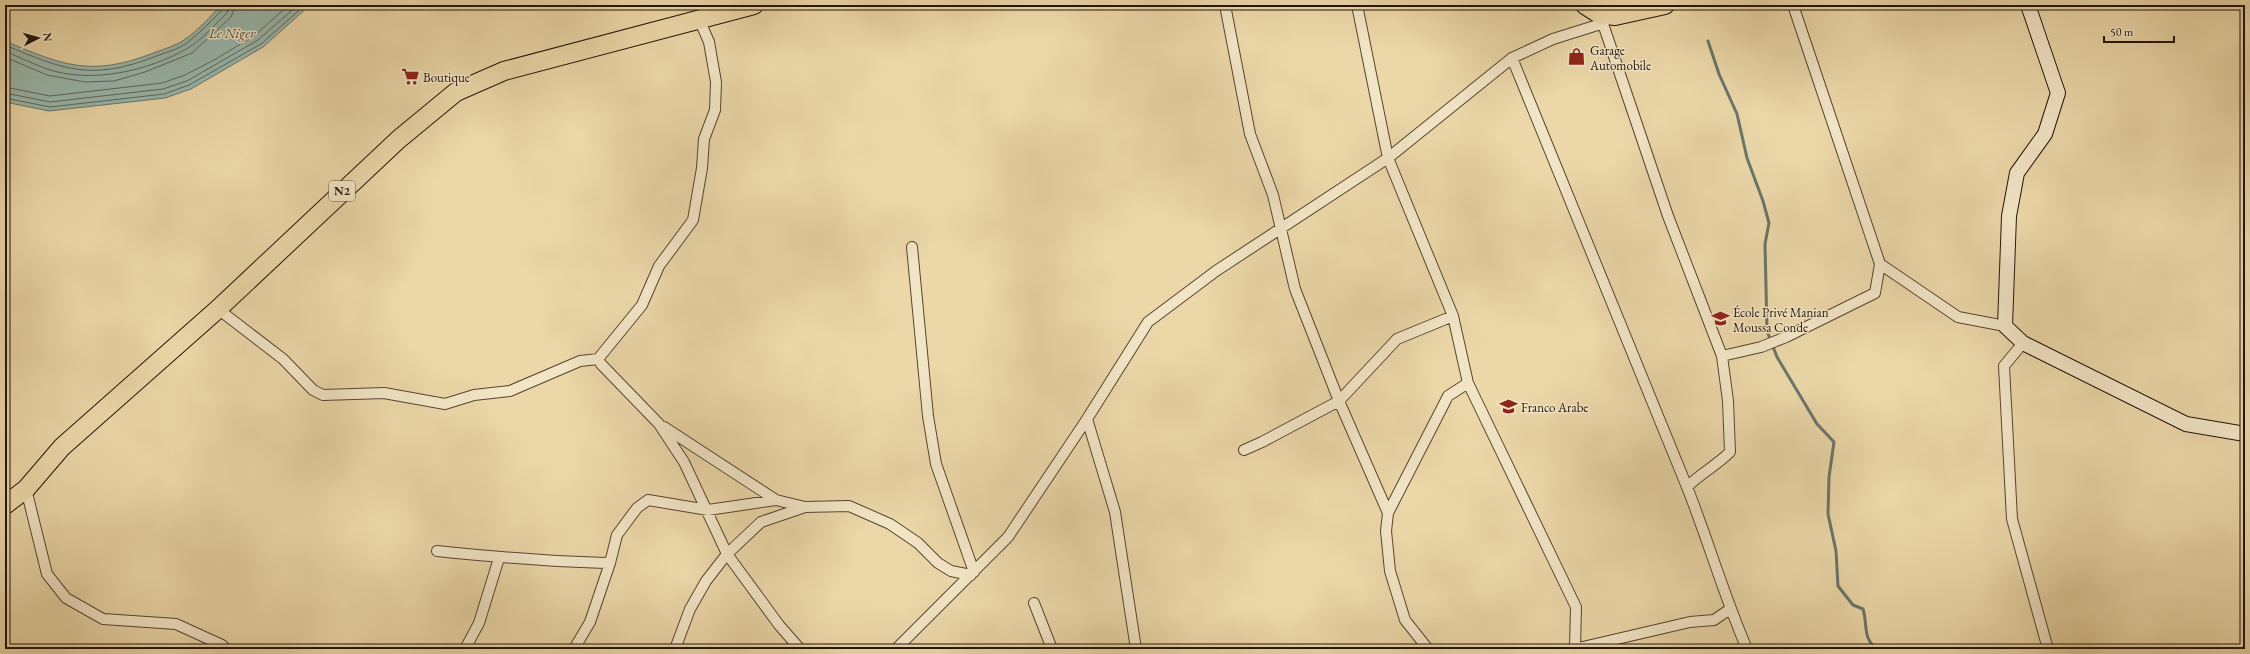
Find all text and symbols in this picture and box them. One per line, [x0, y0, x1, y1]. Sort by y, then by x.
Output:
north arrow [18, 18, 58, 58]
scale bar [2104, 18, 2174, 44]
water label: Le Niger [208, 24, 256, 42]
text: 50 m [2110, 24, 2134, 40]
text: N [41, 32, 55, 42]
place label: Garage Automobile [1589, 42, 1651, 74]
shop icon: Garage Automobile [1567, 47, 1587, 67]
supermarket icon: Boutique [400, 67, 420, 87]
place label: Boutique [423, 69, 470, 86]
road number: N2 [329, 181, 355, 201]
place label: École Privé Manian Moussa Conde [1733, 304, 1829, 336]
school or university icon: École Privé Manian Moussa Conde [1710, 309, 1730, 329]
school or university icon: Franco Arabe [1498, 397, 1518, 417]
place label: Franco Arabe [1521, 399, 1588, 416]

